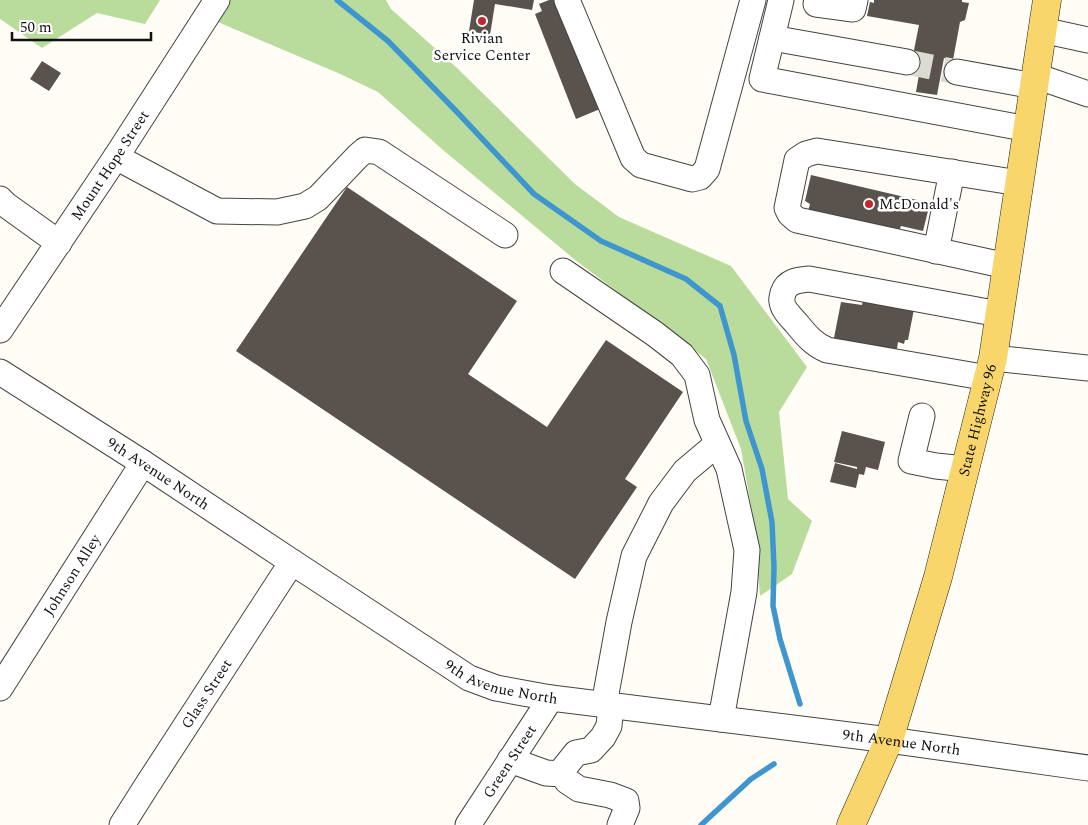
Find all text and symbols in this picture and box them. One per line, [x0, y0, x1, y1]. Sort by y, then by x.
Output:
scale bar [12, 10, 151, 42]
marker: Rivian Service Center [476, 15, 488, 27]
text: 50 m [20, 16, 52, 39]
place label: Rivian Service Center [434, 27, 531, 67]
street label: Mount Hope Street [65, 106, 155, 225]
place label: McDonald's [879, 193, 959, 216]
marker: McDonald's [863, 198, 875, 210]
street label: State Highway 96 [952, 361, 1003, 479]
street label: 9th Avenue North [102, 431, 214, 516]
street label: Johnson Alley [37, 529, 107, 620]
street label: 9th Avenue North [440, 653, 559, 710]
street label: Glass Street [175, 654, 238, 733]
street label: Green Street [477, 720, 542, 803]
street label: 9th Avenue North [841, 723, 962, 761]

